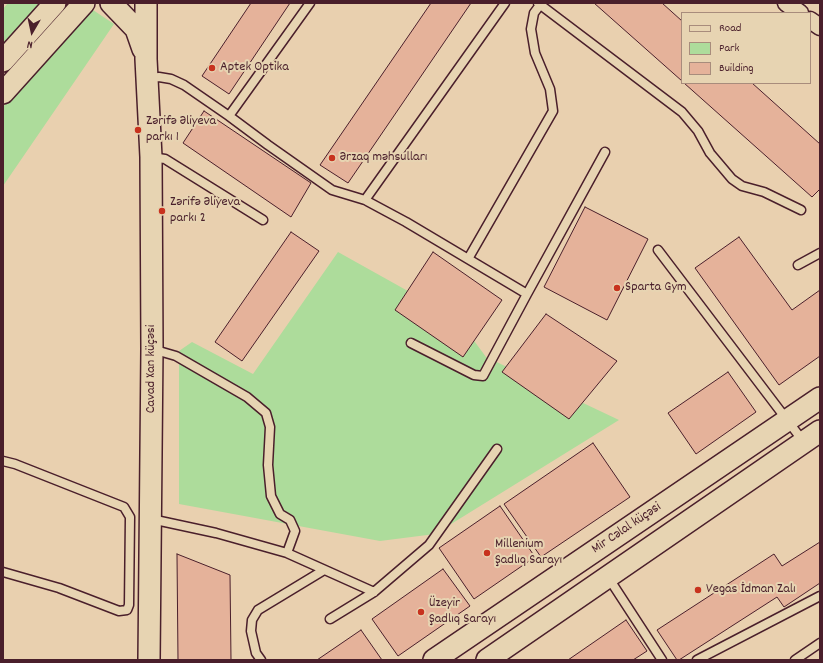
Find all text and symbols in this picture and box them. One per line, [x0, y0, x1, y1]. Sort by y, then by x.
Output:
north arrow [12, 12, 52, 52]
legend [681, 12, 811, 84]
text: Road [719, 20, 741, 37]
text: N [26, 36, 34, 52]
text: Park [719, 40, 739, 57]
place label: Aptek Optika [220, 60, 289, 76]
text: Building [719, 60, 754, 77]
marker: Aptek Optika [207, 63, 217, 73]
place label: Zərifə Əliyeva parkı 1 [146, 114, 216, 146]
marker: Zərifə Əliyeva parkı 1 [133, 125, 143, 135]
place label: Ərzaq məhsulları [340, 150, 427, 166]
marker: Ərzaq məhsulları [327, 153, 337, 163]
place label: Zərifə Əliyeva parkı 2 [170, 195, 240, 228]
marker: Zərifə Əliyeva parkı 2 [157, 206, 167, 216]
place label: Sparta Gym [625, 280, 687, 296]
marker: Sparta Gym [612, 283, 622, 293]
street label: Cavad Xan küçəsi [144, 325, 160, 413]
street label: Mir Cəlal küçəsi [589, 500, 665, 558]
place label: Millenium Şadlıq Sarayı [495, 537, 562, 570]
marker: Millenium Şadlıq Sarayı [482, 548, 492, 558]
place label: Vegas İdman Zalı [706, 582, 796, 598]
marker: Vegas İdman Zalı [693, 585, 703, 595]
place label: Üzeyir Şadlıq Sarayı [429, 596, 496, 628]
marker: Üzeyir Şadlıq Sarayı [416, 607, 426, 617]

